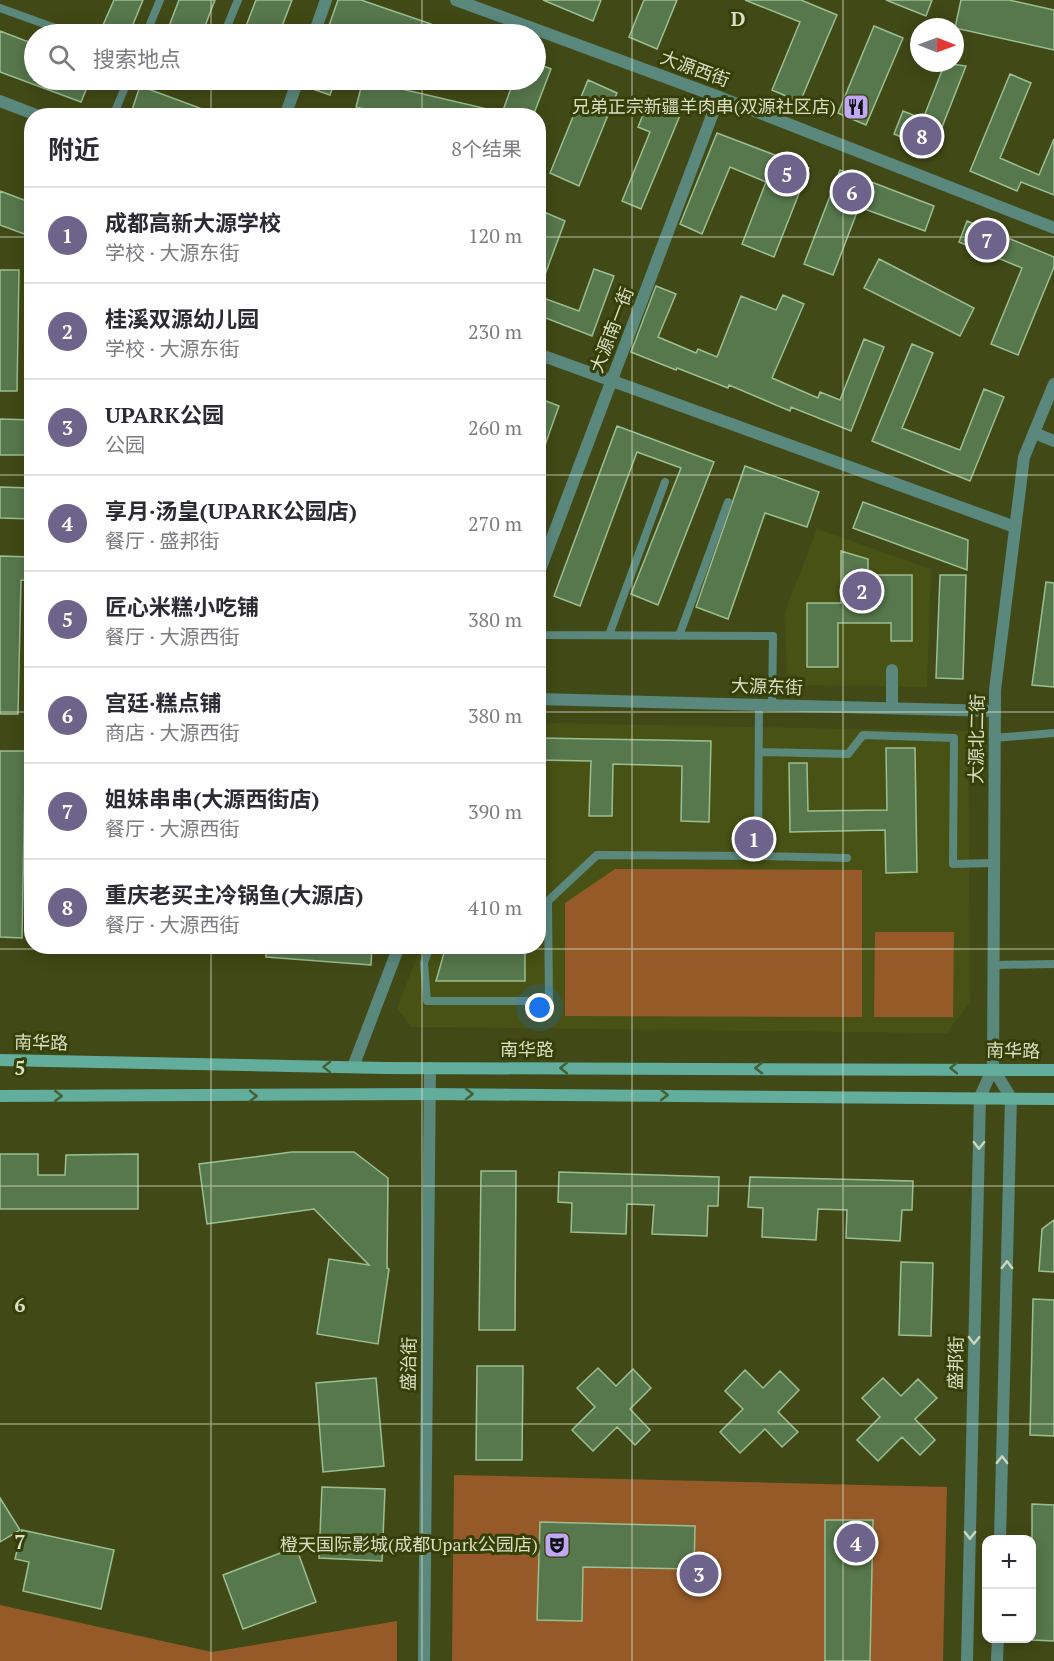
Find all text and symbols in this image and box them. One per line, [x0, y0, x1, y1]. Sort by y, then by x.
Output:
text: D [731, 5, 745, 32]
north arrow [910, 18, 964, 72]
search box [24, 24, 546, 90]
icon: search [45, 41, 78, 74]
text: 搜索地点 [93, 44, 181, 73]
street label: 大源西街 [657, 44, 733, 92]
restaurant icon: 兄弟正宗新疆羊肉串(双源社区店) [841, 92, 871, 122]
place label: 兄弟正宗新疆羊肉串(双源社区店) [572, 94, 836, 118]
pin: 8 [902, 114, 942, 158]
text: 附近 [48, 132, 100, 166]
text: 8个结果 [451, 135, 522, 162]
pin: 5 [768, 152, 806, 196]
pin: 6 [832, 170, 872, 214]
text: 成都高新大源学校 [105, 208, 281, 237]
pin: 7 [968, 218, 1006, 262]
text: 1 [62, 222, 73, 249]
text: 120 m [468, 222, 522, 249]
text: 学校 · 大源东街 [105, 239, 240, 266]
street label: 大源南一街 [584, 283, 638, 376]
text: 桂溪双源幼儿园 [105, 304, 259, 333]
text: 2 [62, 318, 73, 345]
text: 230 m [468, 318, 522, 345]
text: 学校 · 大源东街 [105, 335, 240, 362]
text: UPARK公园 [105, 400, 224, 429]
text: 3 [62, 414, 73, 441]
text: 260 m [468, 414, 522, 441]
text: 公园 [105, 431, 145, 458]
text: 享月·汤皇(UPARK公园店) [105, 496, 357, 525]
text: 4 [62, 510, 73, 537]
text: 270 m [468, 510, 522, 537]
text: 餐厅 · 盛邦街 [105, 527, 220, 554]
pin: 2 [842, 568, 882, 614]
text: 匠心米糕小吃铺 [105, 592, 259, 621]
text: 5 [62, 606, 73, 633]
text: 380 m [468, 606, 522, 633]
text: 餐厅 · 大源西街 [105, 623, 240, 650]
street label: 大源东街 [731, 673, 803, 699]
text: 宫廷·糕点铺 [105, 688, 222, 717]
street label: 大源北二街 [963, 694, 989, 784]
text: 6 [62, 702, 73, 729]
text: 380 m [468, 702, 522, 729]
text: 商店 · 大源西街 [105, 719, 240, 746]
text: 姐妹串串(大源西街店) [105, 784, 320, 813]
text: 7 [62, 798, 73, 825]
text: 390 m [468, 798, 522, 825]
text: 餐厅 · 大源西街 [105, 815, 240, 842]
pin: 1 [734, 816, 774, 862]
text: 重庆老买主冷锅鱼(大源店) [105, 880, 364, 909]
text: 8 [62, 894, 73, 921]
text: 410 m [468, 894, 522, 921]
text: 餐厅 · 大源西街 [105, 911, 240, 938]
your location [525, 993, 554, 1022]
street label: 南华路 [14, 1030, 68, 1054]
street label: 南华路 [500, 1037, 554, 1061]
street label: 南华路 [986, 1038, 1040, 1062]
text: 5 [14, 1054, 26, 1081]
one-way arrow [322, 1060, 331, 1073]
one-way arrow [559, 1062, 568, 1074]
one-way arrow [754, 1062, 763, 1074]
one-way arrow [949, 1062, 958, 1074]
one-way arrow [465, 1088, 474, 1100]
one-way arrow [660, 1089, 669, 1102]
one-way arrow [54, 1090, 63, 1102]
one-way arrow [249, 1090, 258, 1102]
one-way arrow [973, 1141, 985, 1150]
one-way arrow [1001, 1261, 1013, 1270]
text: 6 [14, 1291, 26, 1318]
one-way arrow [968, 1335, 980, 1344]
street label: 盛邦街 [943, 1336, 967, 1390]
street label: 盛治街 [396, 1337, 420, 1391]
one-way arrow [996, 1456, 1008, 1465]
pin: 4 [836, 1520, 876, 1566]
text: 7 [14, 1528, 26, 1555]
theatre icon: 橙天国际影城(成都Upark公园店) [542, 1530, 572, 1560]
one-way arrow [963, 1530, 976, 1539]
place label: 橙天国际影城(成都Upark公园店) [280, 1532, 538, 1556]
map controls [982, 1535, 1036, 1643]
button: + [982, 1535, 1036, 1589]
pin: 3 [680, 1552, 718, 1596]
button: − [982, 1589, 1036, 1643]

